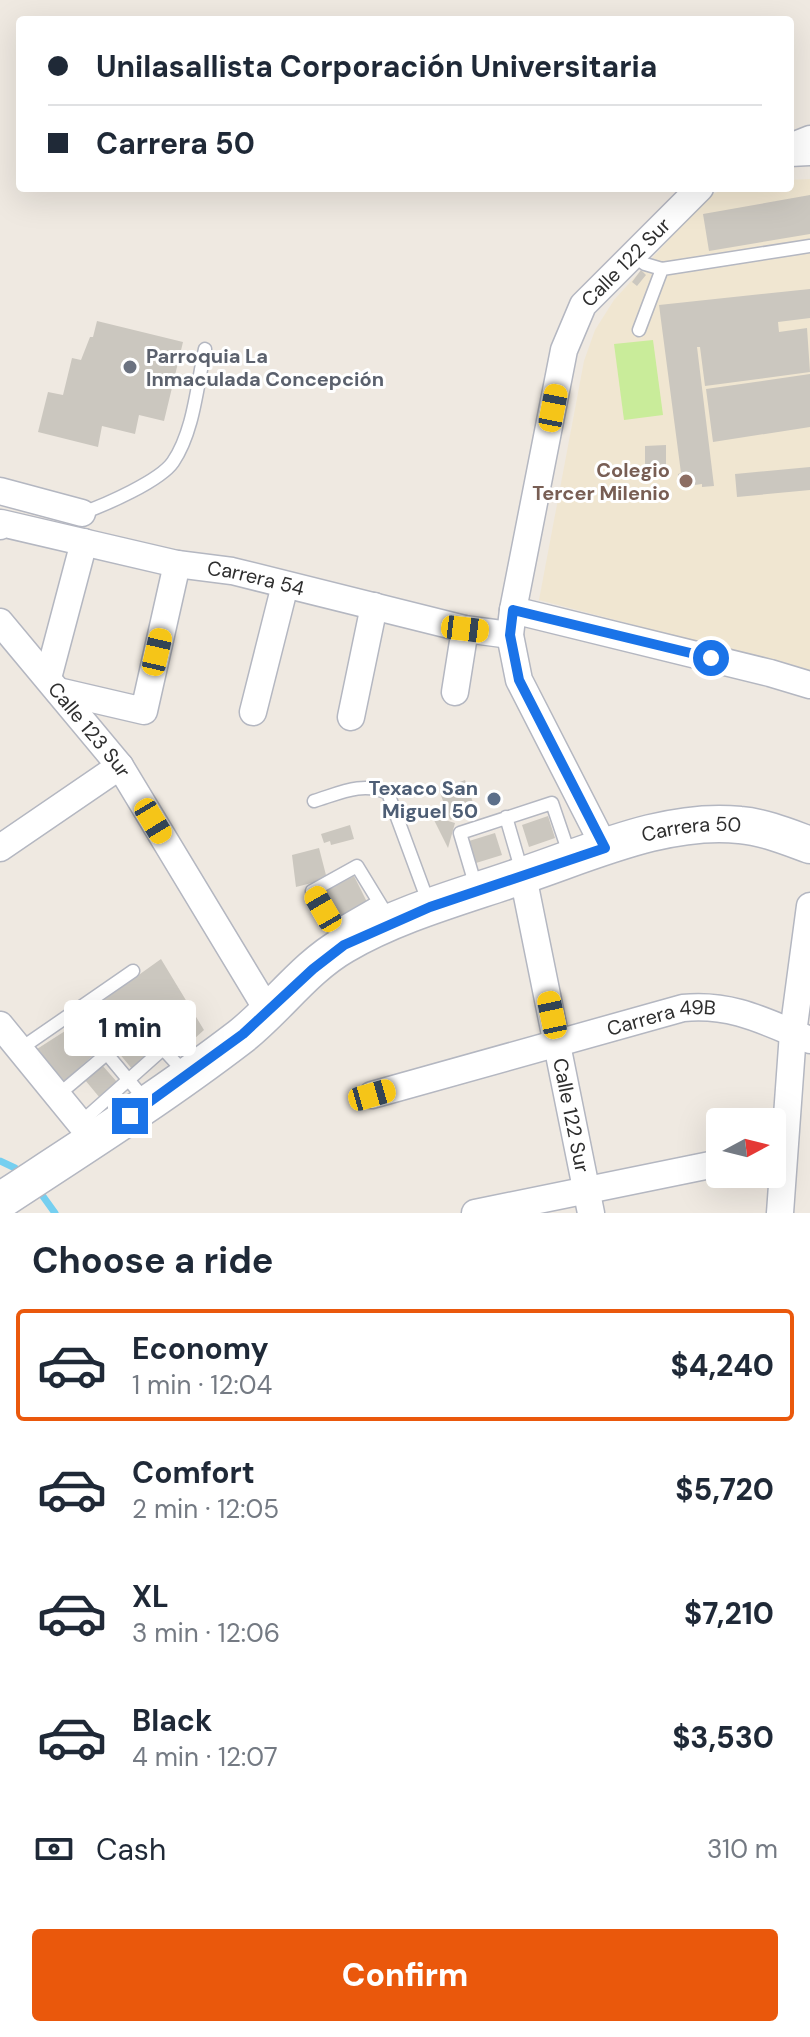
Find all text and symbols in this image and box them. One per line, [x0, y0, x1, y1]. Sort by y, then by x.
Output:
text: Unilasallista Corporación Universitaria [96, 47, 657, 86]
text: Carrera 50 [96, 124, 255, 163]
street label: Calle 122 Sur [576, 212, 676, 312]
place label: Parroquia La Inmaculada Concepción [146, 343, 384, 392]
marker: Parroquia La Inmaculada Concepción [121, 358, 139, 376]
car [537, 382, 569, 434]
place label: Colegio Tercer Milenio [532, 457, 670, 506]
marker: Colegio Tercer Milenio [677, 472, 695, 490]
street label: Carrera 54 [206, 555, 307, 602]
car [440, 614, 490, 644]
car [140, 626, 174, 678]
route start [693, 640, 729, 676]
street label: Calle 123 Sur [42, 677, 137, 782]
place label: Texaco San Miguel 50 [368, 775, 478, 824]
marker: Texaco San Miguel 50 [485, 790, 503, 808]
car [130, 794, 176, 848]
street label: Carrera 50 [639, 811, 742, 848]
car [301, 882, 345, 936]
car [535, 989, 569, 1041]
street label: Carrera 49B [604, 994, 717, 1042]
callout: 1 min [64, 1000, 196, 1056]
text: 1 min [98, 1011, 162, 1045]
street label: Calle 122 Sur [547, 1056, 595, 1175]
car [346, 1077, 398, 1113]
route end [112, 1098, 148, 1134]
north arrow [706, 1108, 786, 1188]
map controls [706, 1108, 786, 1188]
text: Choose a ride [32, 1237, 273, 1284]
icon: car [36, 1329, 108, 1401]
text: Economy [132, 1329, 269, 1368]
text: $4,240 [671, 1346, 774, 1385]
text: 1 min · 12:04 [132, 1368, 272, 1402]
icon: car [36, 1453, 108, 1525]
text: Comfort [132, 1453, 255, 1492]
text: $5,720 [675, 1470, 774, 1509]
text: 2 min · 12:05 [132, 1492, 279, 1526]
icon: car [36, 1577, 108, 1649]
text: XL [132, 1577, 169, 1616]
text: $7,210 [684, 1594, 774, 1633]
text: 3 min · 12:06 [132, 1616, 280, 1650]
icon: car [36, 1701, 108, 1773]
text: Black [132, 1701, 212, 1740]
text: $3,530 [672, 1718, 774, 1757]
text: 4 min · 12:07 [132, 1740, 278, 1774]
icon: cash [32, 1827, 76, 1871]
text: Cash [96, 1830, 166, 1869]
text: 310 m [707, 1832, 778, 1866]
button: Confirm [32, 1929, 778, 2021]

